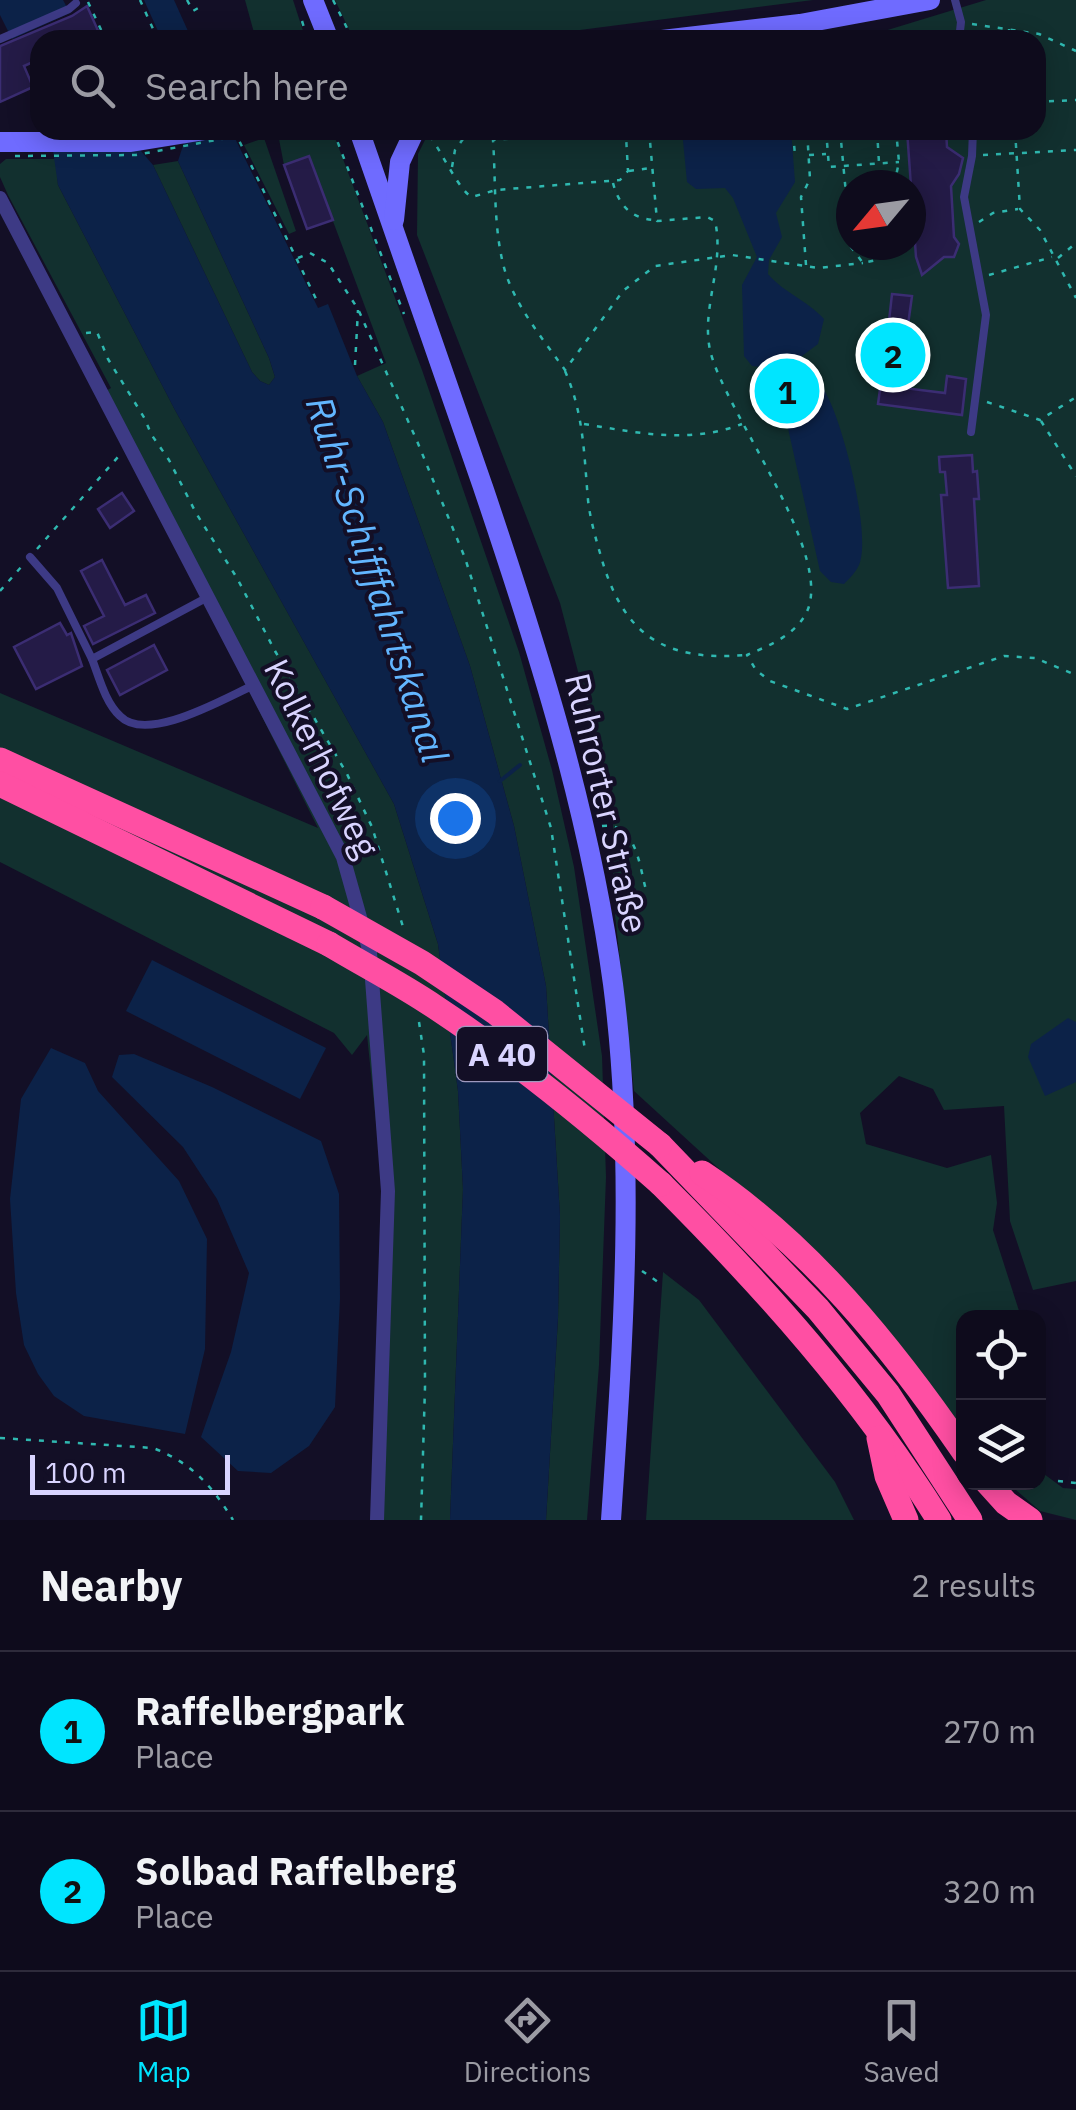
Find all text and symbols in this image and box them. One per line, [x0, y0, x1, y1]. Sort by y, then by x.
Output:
search box [30, 30, 1046, 140]
icon: search [65, 58, 120, 113]
text: Search here [145, 61, 349, 110]
north arrow [836, 170, 926, 260]
pin: 2 [860, 318, 926, 392]
pin: 1 [754, 354, 820, 428]
water label: Ruhr-Schifffahrtskanal [296, 390, 460, 768]
street label: Kolkerhofweg [254, 651, 390, 865]
street label: Ruhrorter Straße [555, 668, 659, 938]
your location [430, 793, 481, 844]
road number: A 40 [457, 1027, 547, 1081]
map controls [956, 1310, 1046, 1490]
button: locate [956, 1310, 1046, 1400]
button: layers [956, 1400, 1046, 1490]
scale bar [30, 1450, 230, 1494]
text: 100 m [45, 1454, 126, 1491]
text: Nearby [40, 1558, 182, 1613]
text: 2 results [911, 1564, 1036, 1606]
text: Raffelbergpark [135, 1686, 404, 1735]
text: 1 [63, 1710, 82, 1752]
text: 270 m [943, 1710, 1036, 1752]
text: Place [135, 1735, 214, 1777]
text: Solbad Raffelberg [135, 1846, 456, 1895]
text: 2 [63, 1870, 82, 1912]
text: 320 m [943, 1870, 1036, 1912]
text: Place [135, 1895, 214, 1937]
tab: Map [136, 1993, 191, 2090]
tab: Directions [464, 1993, 591, 2090]
tab: Saved [864, 1993, 940, 2090]

